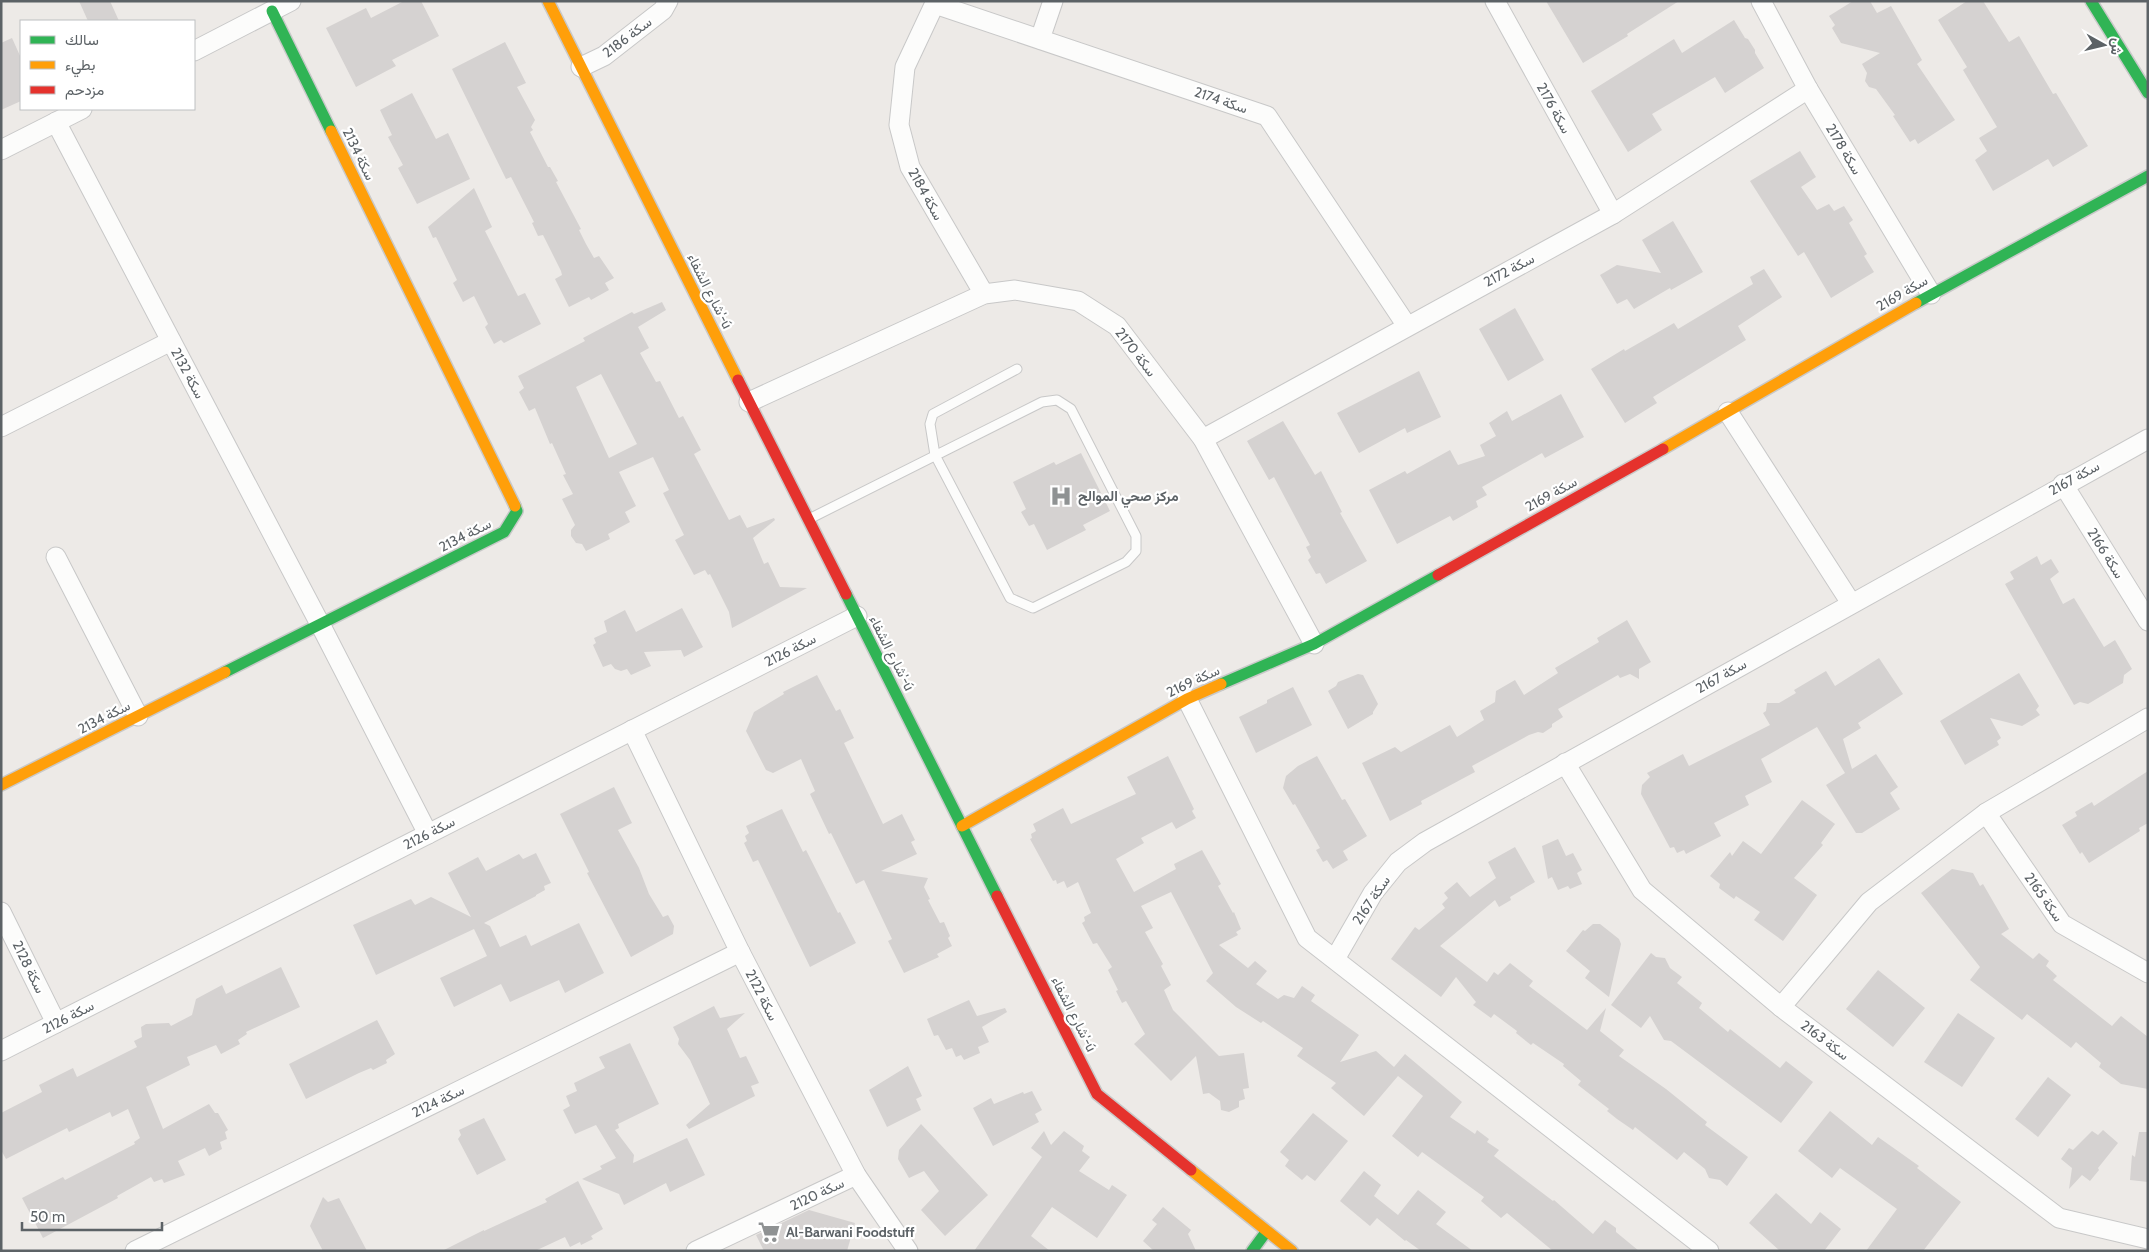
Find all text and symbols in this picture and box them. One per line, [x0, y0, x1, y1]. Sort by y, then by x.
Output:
street label: سكة 2186 [599, 13, 655, 61]
legend [20, 20, 195, 110]
north arrow [2079, 20, 2129, 70]
text: سالك [65, 31, 99, 49]
text: ش [2107, 37, 2127, 57]
text: بطيء [65, 56, 95, 78]
street label: سكة 2176 [1533, 80, 1575, 136]
text: مزدحم [65, 81, 104, 100]
street label: سكة 2174 [1192, 83, 1250, 117]
street label: سكة 2178 [1822, 120, 1866, 178]
street label: سكة 2134 [339, 125, 379, 183]
street label: سكة 2184 [904, 165, 948, 223]
street label: سكة 2172 [1481, 249, 1537, 291]
street label: شارع الشفاء'-ú [682, 250, 737, 333]
street label: سكة 2169 [1873, 271, 1931, 315]
street label: سكة 2170 [1111, 324, 1161, 380]
street label: سكة 2132 [167, 344, 209, 402]
street label: سكة 2167 [2045, 457, 2103, 499]
street label: سكة 2169 [1522, 472, 1580, 516]
hospital icon: مركز صحي الموالح [1048, 483, 1074, 509]
place label: مركز صحي الموالح [1078, 487, 1179, 508]
street label: سكة 2134 [436, 514, 494, 556]
street label: سكة 2166 [2083, 524, 2129, 582]
street label: شارع الشفاء'-ú [864, 612, 919, 695]
street label: سكة 2126 [761, 629, 819, 671]
street label: سكة 2167 [1692, 655, 1750, 697]
street label: سكة 2169 [1164, 661, 1222, 701]
street label: سكة 2134 [75, 696, 133, 738]
street label: سكة 2126 [400, 812, 458, 854]
street label: سكة 2165 [2021, 869, 2067, 925]
street label: سكة 2167 [1348, 872, 1394, 928]
street label: سكة 2128 [9, 938, 49, 996]
street label: سكة 2122 [741, 966, 783, 1024]
street label: شارع الشفاء'-ú [1046, 973, 1101, 1056]
street label: سكة 2126 [39, 996, 97, 1038]
street label: سكة 2163 [1797, 1016, 1853, 1064]
street label: سكة 2124 [409, 1081, 467, 1121]
street label: سكة 2120 [787, 1174, 847, 1214]
scale bar [22, 1200, 162, 1232]
text: 50 m [30, 1208, 65, 1226]
supermarket icon: Al-Barwani Foodstuff [756, 1219, 782, 1245]
place label: Al-Barwani Foodstuff [786, 1223, 915, 1241]

